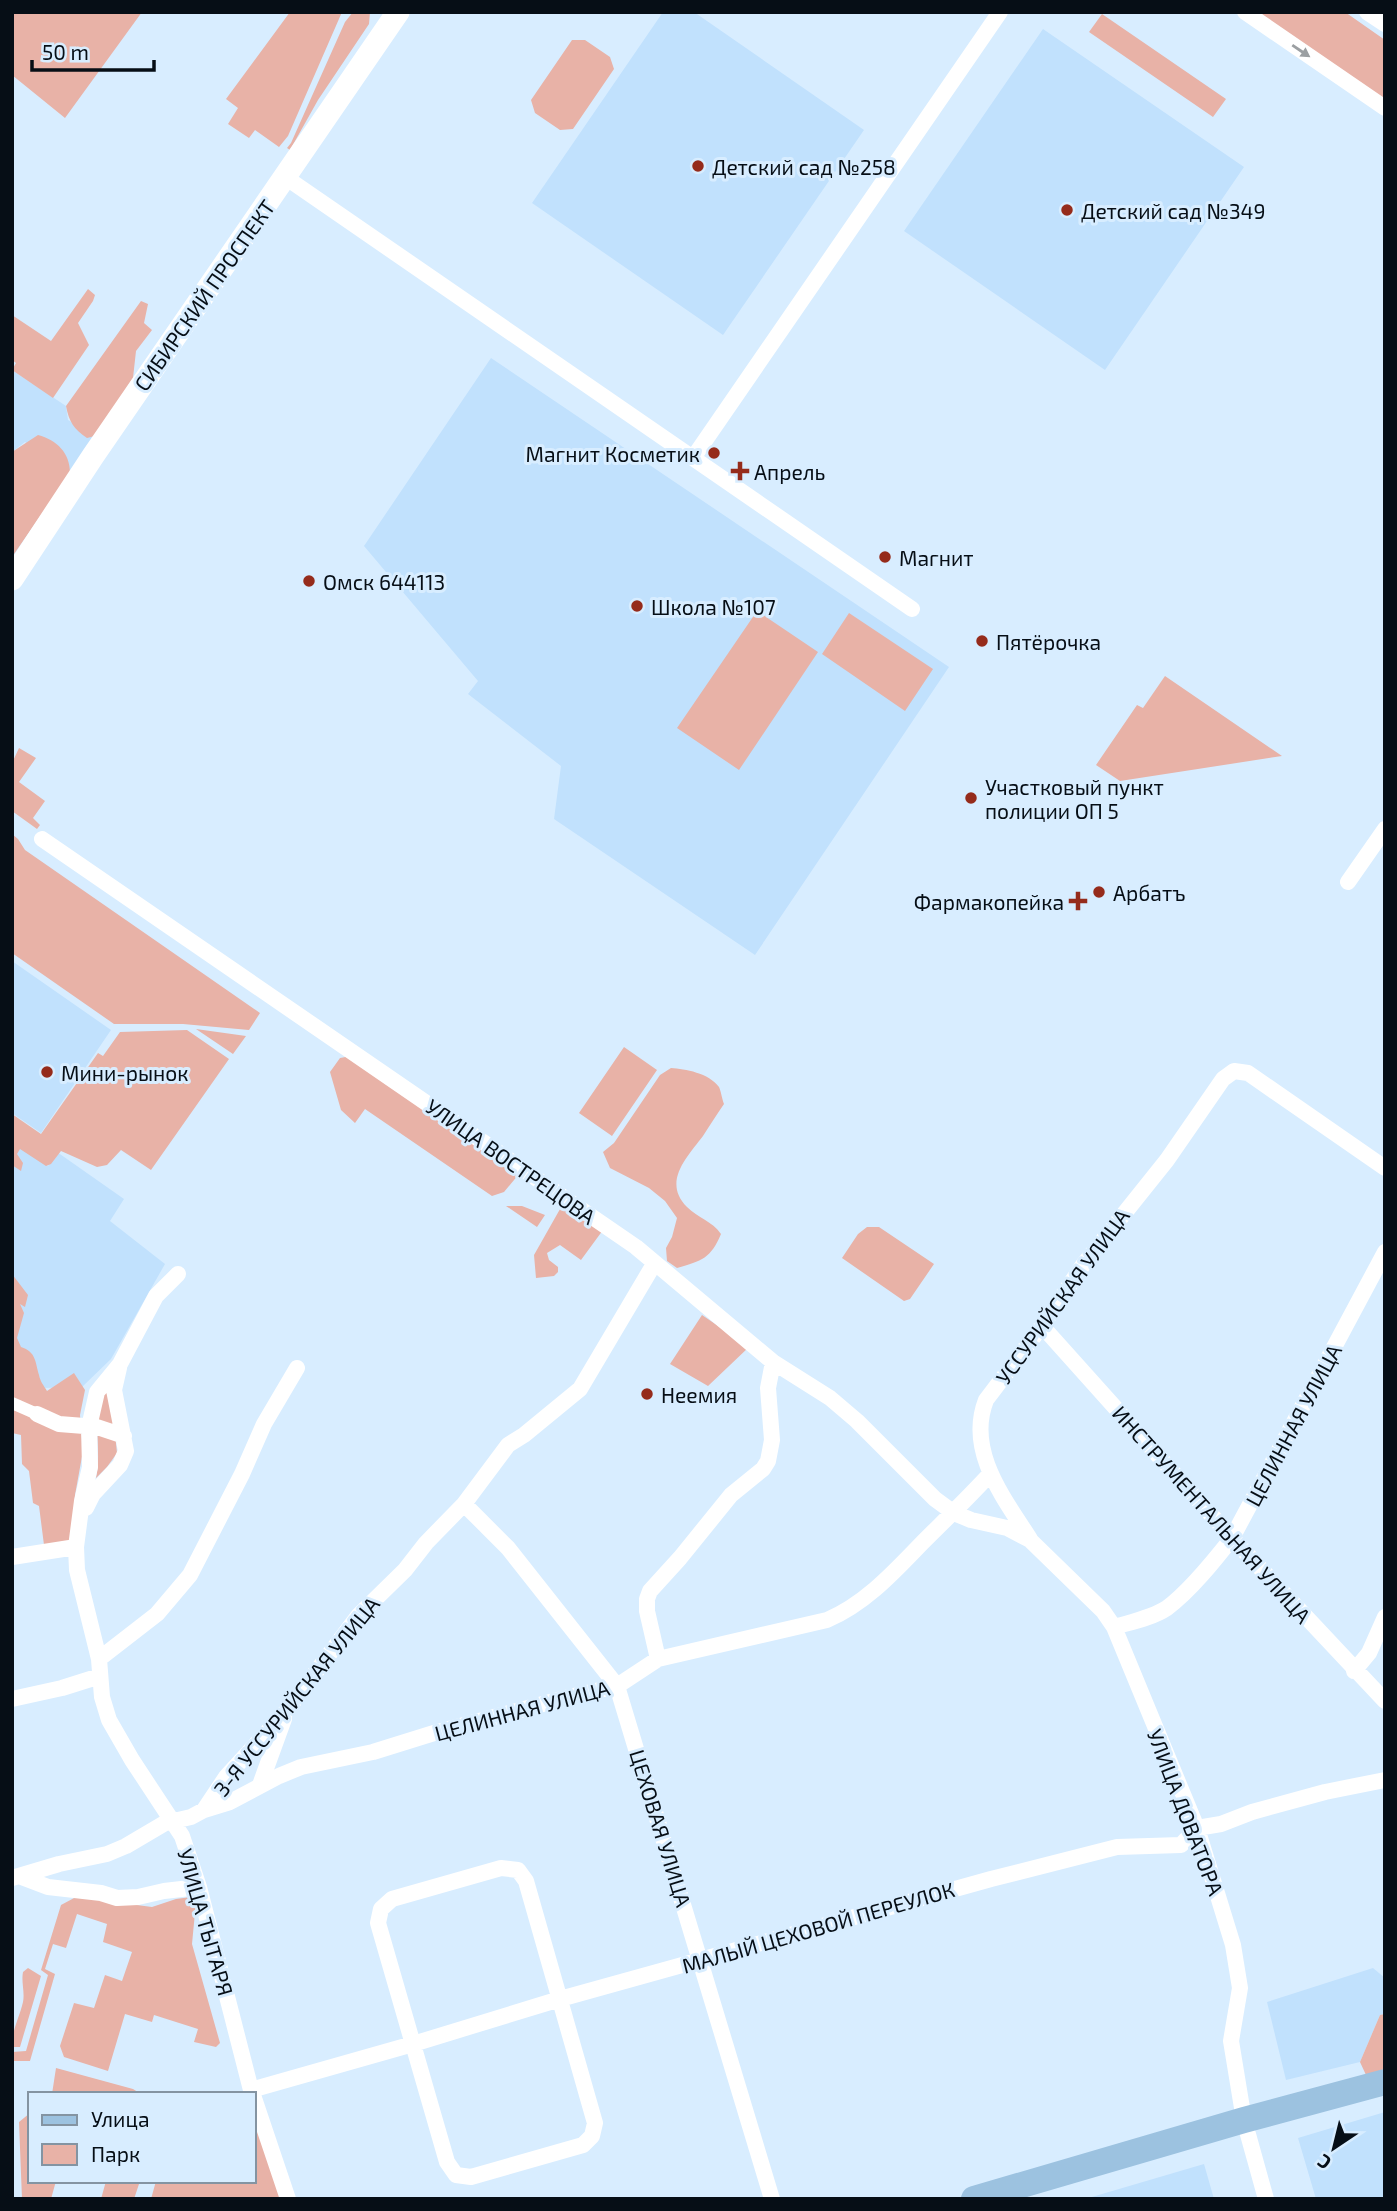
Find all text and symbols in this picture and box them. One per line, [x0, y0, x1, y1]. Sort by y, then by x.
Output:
scale bar [32, 28, 154, 72]
text: 50 m [42, 39, 89, 64]
one-way arrow [1292, 44, 1311, 57]
place label: Детский сад №258 [712, 154, 896, 179]
marker: Детский сад №258 [690, 158, 706, 174]
street label: СИБИРСКИЙ ПРОСПЕКТ [129, 195, 279, 395]
place label: Детский сад №349 [1081, 198, 1265, 223]
marker: Детский сад №349 [1059, 202, 1075, 218]
place label: Магнит Косметик [526, 441, 700, 466]
marker: Магнит Косметик [706, 445, 722, 461]
place label: Апрель [754, 459, 825, 484]
marker: Апрель [732, 463, 748, 479]
place label: Магнит [899, 545, 974, 570]
marker: Магнит [877, 549, 893, 565]
place label: Омск 644113 [323, 569, 445, 594]
marker: Омск 644113 [301, 573, 317, 589]
place label: Школа №107 [651, 594, 776, 619]
marker: Школа №107 [629, 598, 645, 614]
place label: Пятёрочка [996, 629, 1101, 654]
marker: Пятёрочка [974, 633, 990, 649]
place label: Участковый пункт полиции ОП 5 [985, 774, 1164, 823]
marker: Участковый пункт полиции ОП 5 [963, 790, 979, 806]
place label: Арбатъ [1113, 880, 1186, 905]
marker: Арбатъ [1091, 884, 1107, 900]
place label: Фармакопейка [914, 889, 1064, 914]
marker: Фармакопейка [1070, 893, 1086, 909]
place label: Мини-рынок [61, 1060, 189, 1085]
marker: Мини-рынок [39, 1064, 55, 1080]
street label: УЛИЦА ВОСТРЕЦОВА [421, 1093, 601, 1229]
street label: УССУРИЙСКАЯ УЛИЦА [990, 1204, 1134, 1388]
street label: ЦЕЛИННАЯ УЛИЦА [1240, 1340, 1346, 1510]
place label: Неемия [661, 1382, 737, 1407]
marker: Неемия [639, 1386, 655, 1402]
street label: ИНСТРУМЕНТАЛЬНАЯ УЛИЦА [1108, 1400, 1316, 1628]
street label: 3-Я УССУРИЙСКАЯ УЛИЦА [208, 1591, 384, 1801]
street label: ЦЕЛИННАЯ УЛИЦА [432, 1675, 612, 1745]
street label: УЛИЦА ДОВАТОРА [1143, 1725, 1229, 1899]
street label: ЦЕХОВАЯ УЛИЦА [625, 1746, 697, 1910]
street label: УЛИЦА ТЫТАРЯ [173, 1846, 239, 1998]
street label: МАЛЫЙ ЦЕХОВОЙ ПЕРЕУЛОК [679, 1876, 957, 1978]
legend [28, 2092, 256, 2183]
text: Улица [91, 2106, 150, 2131]
north arrow [1299, 2113, 1369, 2183]
text: Парк [91, 2141, 140, 2166]
text: С [1313, 2150, 1335, 2175]

